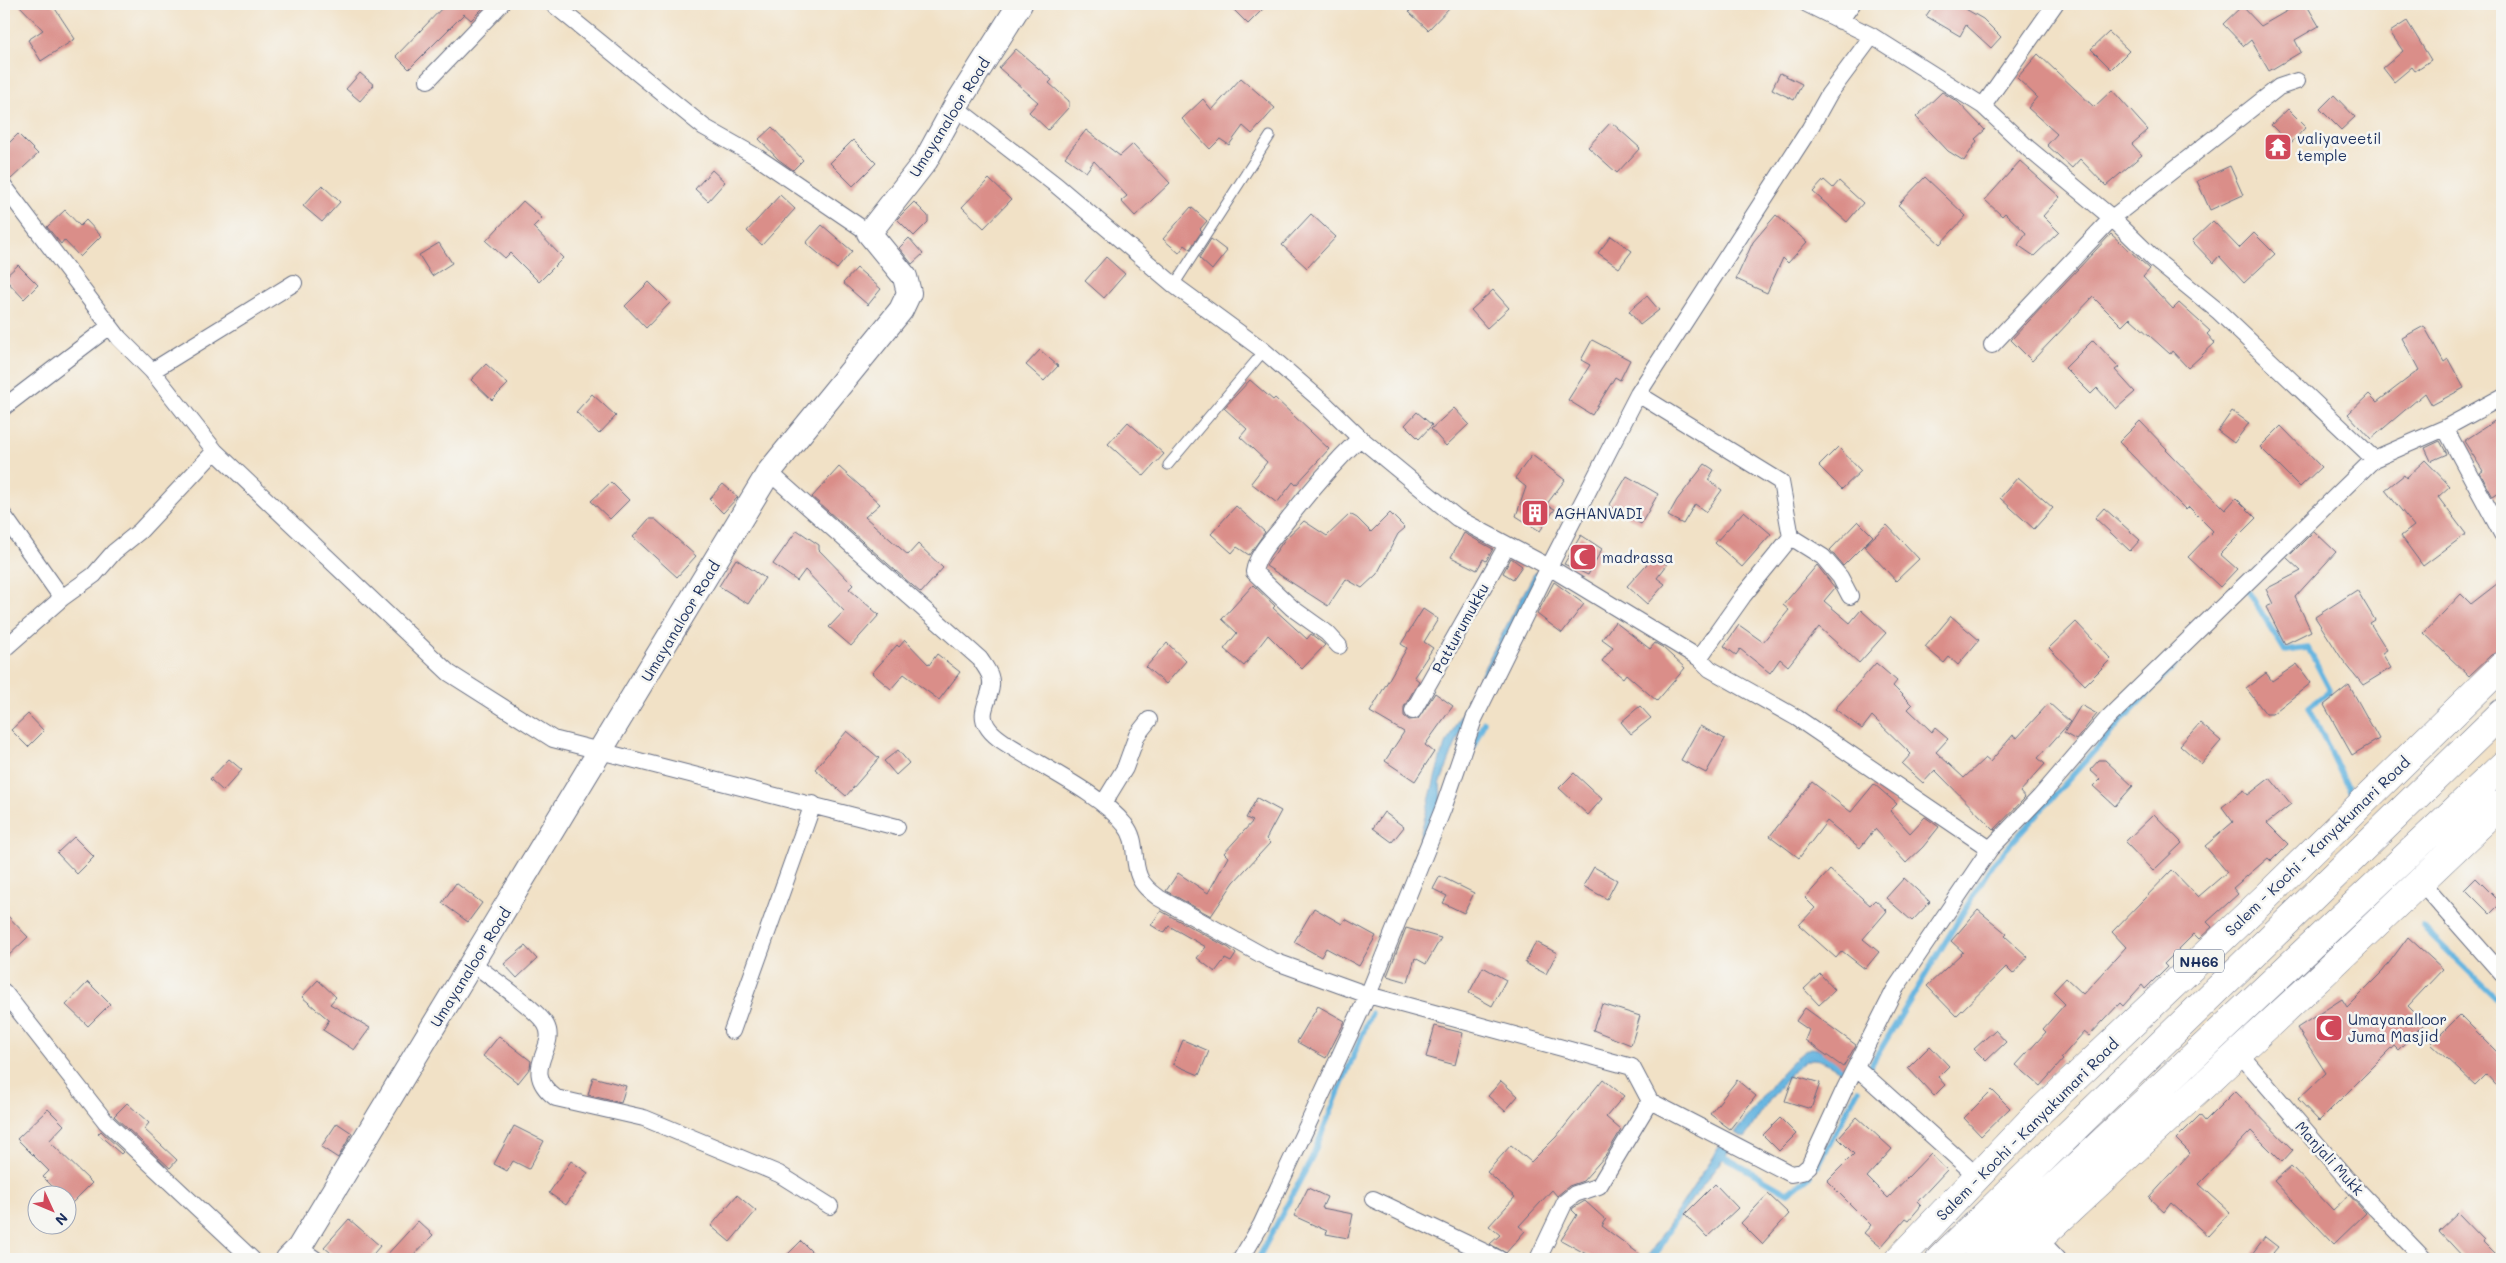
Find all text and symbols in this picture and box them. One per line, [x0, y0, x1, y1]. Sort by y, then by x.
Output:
street label: Umayanaloor Road [904, 53, 994, 181]
place label: valiyaveetil temple [2297, 128, 2381, 165]
temple icon: valiyaveetil temple [2263, 132, 2293, 162]
building icon: AGHANVADI [1520, 498, 1550, 528]
place label: AGHANVADI [1554, 503, 1643, 523]
mosque icon: madrassa [1568, 542, 1598, 572]
place label: madrassa [1602, 547, 1674, 567]
street label: Umayanaloor Road [636, 557, 724, 685]
street label: Patturumukku [1427, 579, 1493, 677]
street label: Salem - Kochi - Kanyakumari Road [2220, 752, 2414, 940]
street label: Umayanaloor Road [425, 903, 515, 1031]
road number: NH66 [2174, 949, 2224, 972]
place label: Umayanalloor Juma Masjid [2348, 1009, 2447, 1046]
mosque icon: Umayanalloor Juma Masjid [2314, 1013, 2344, 1043]
street label: Salem - Kochi - Kanyakumari Road [1931, 1033, 2123, 1225]
street label: Manjali Mukk [2291, 1117, 2369, 1199]
north arrow [28, 1186, 78, 1236]
text: N [51, 1209, 72, 1230]

